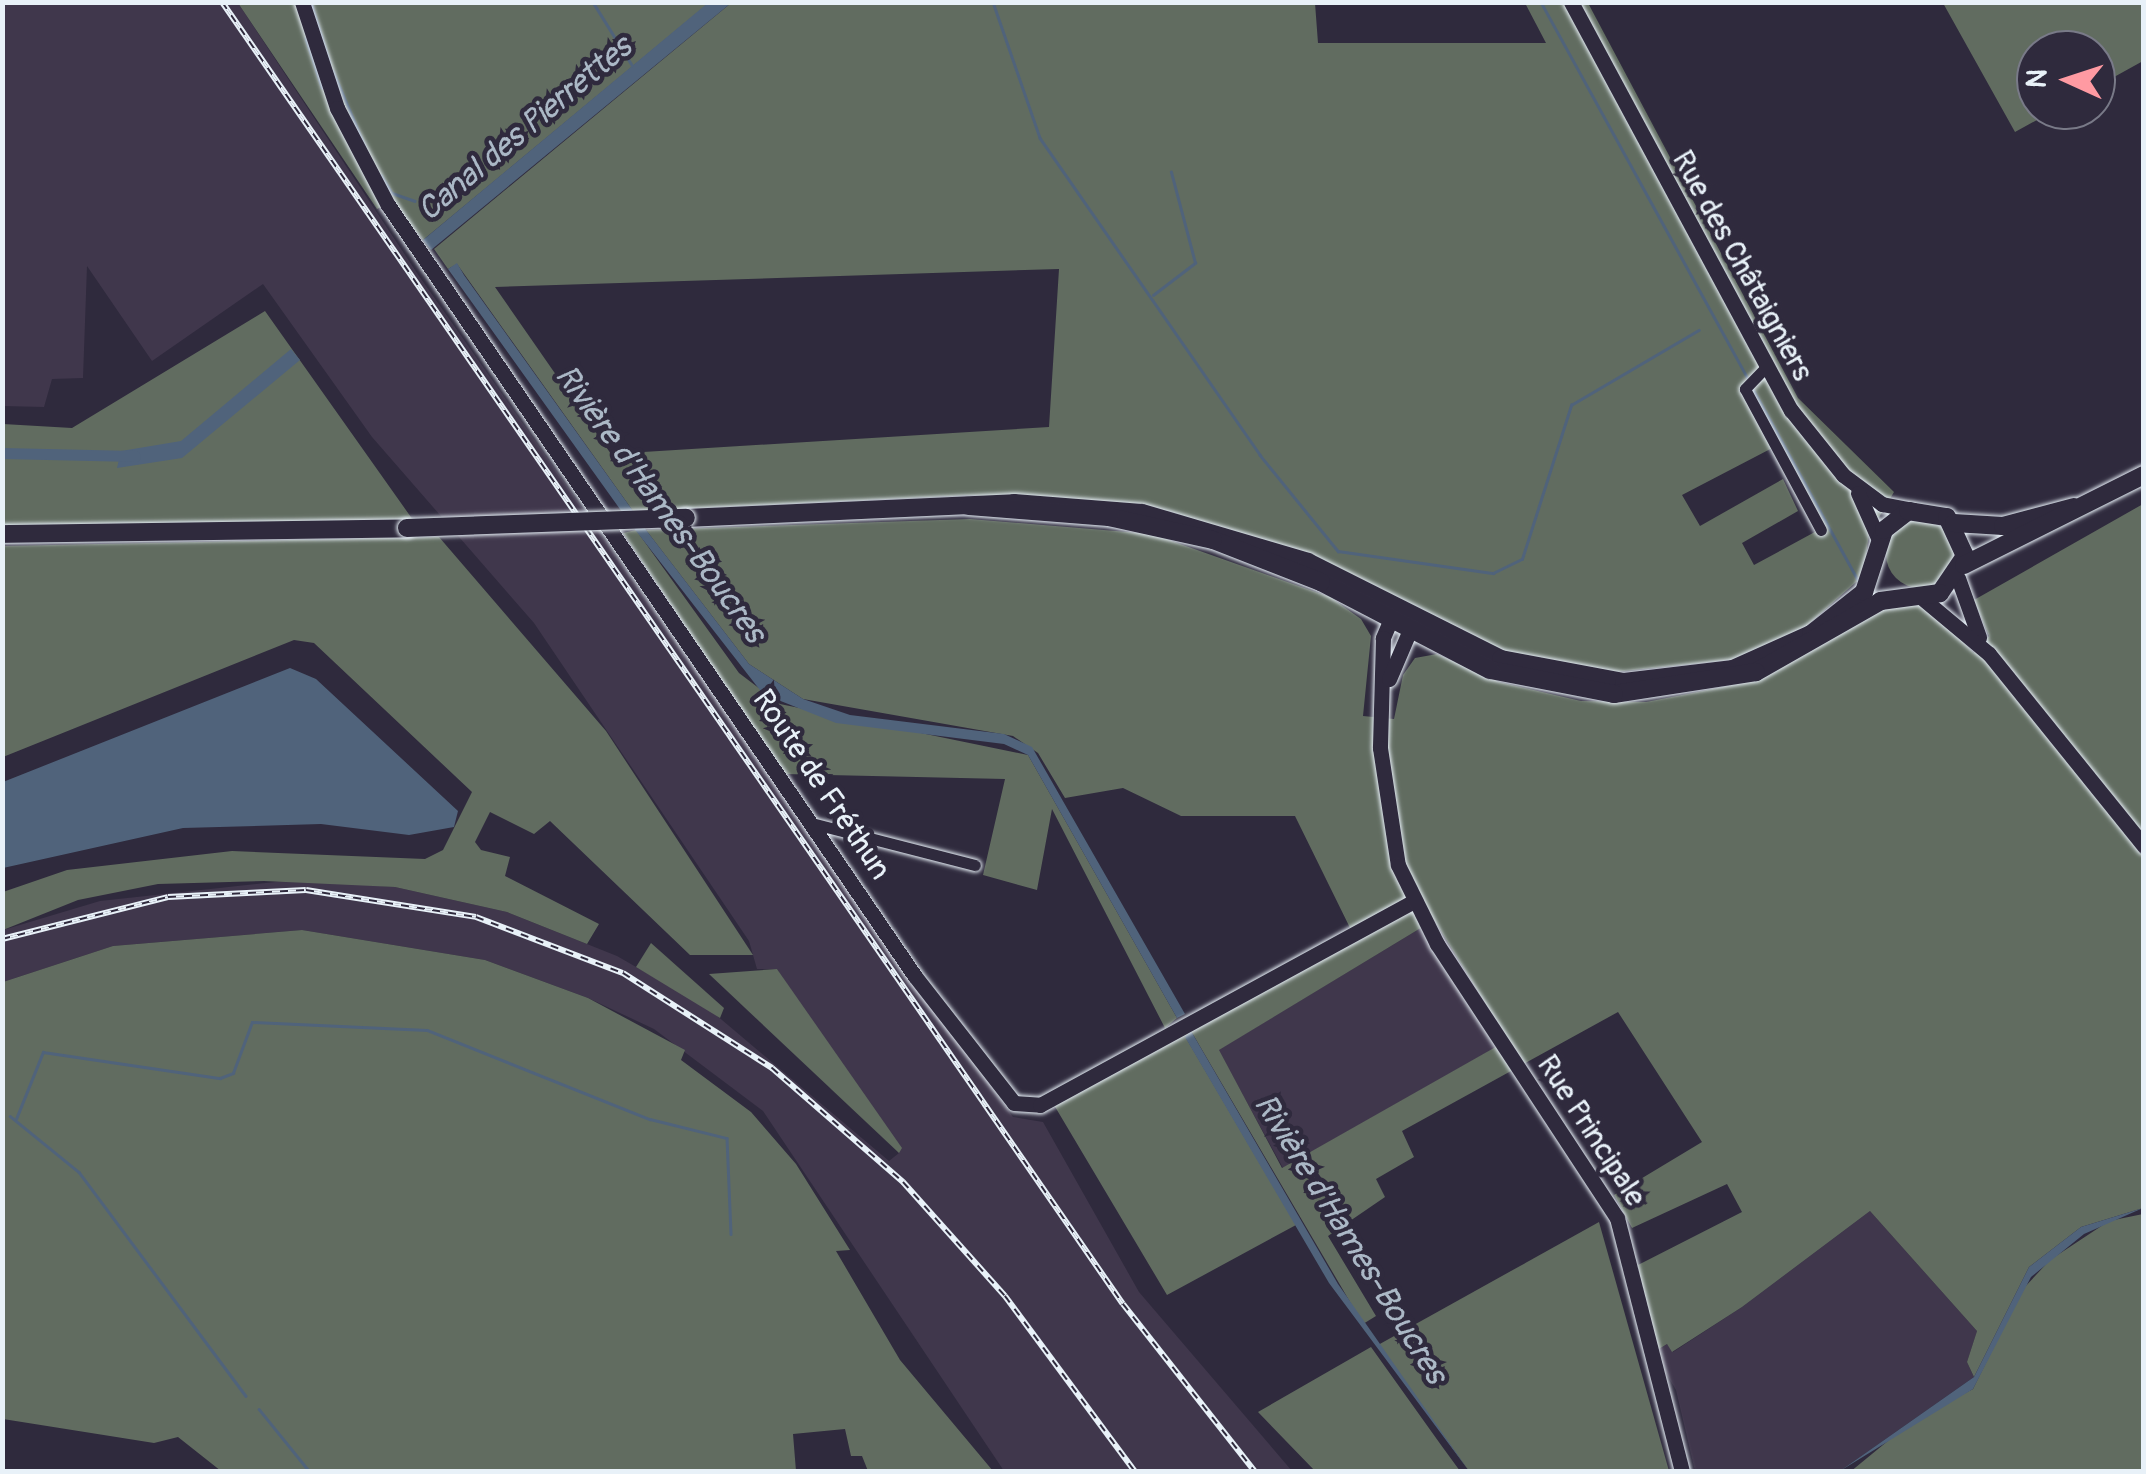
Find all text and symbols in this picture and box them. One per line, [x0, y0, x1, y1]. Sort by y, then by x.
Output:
water label: Canal des Pierrettes [410, 28, 640, 230]
north arrow [2016, 30, 2116, 130]
text: N [2020, 68, 2056, 89]
street label: Rue des Châtaigniers [1664, 145, 1820, 387]
water label: Rivière d'Hames-Boucres [546, 358, 774, 650]
street label: Route de Fréthun [744, 683, 898, 887]
street label: Rue Principale [1529, 1049, 1653, 1213]
water label: Rivière d'Hames-Boucres [1245, 1087, 1455, 1391]

